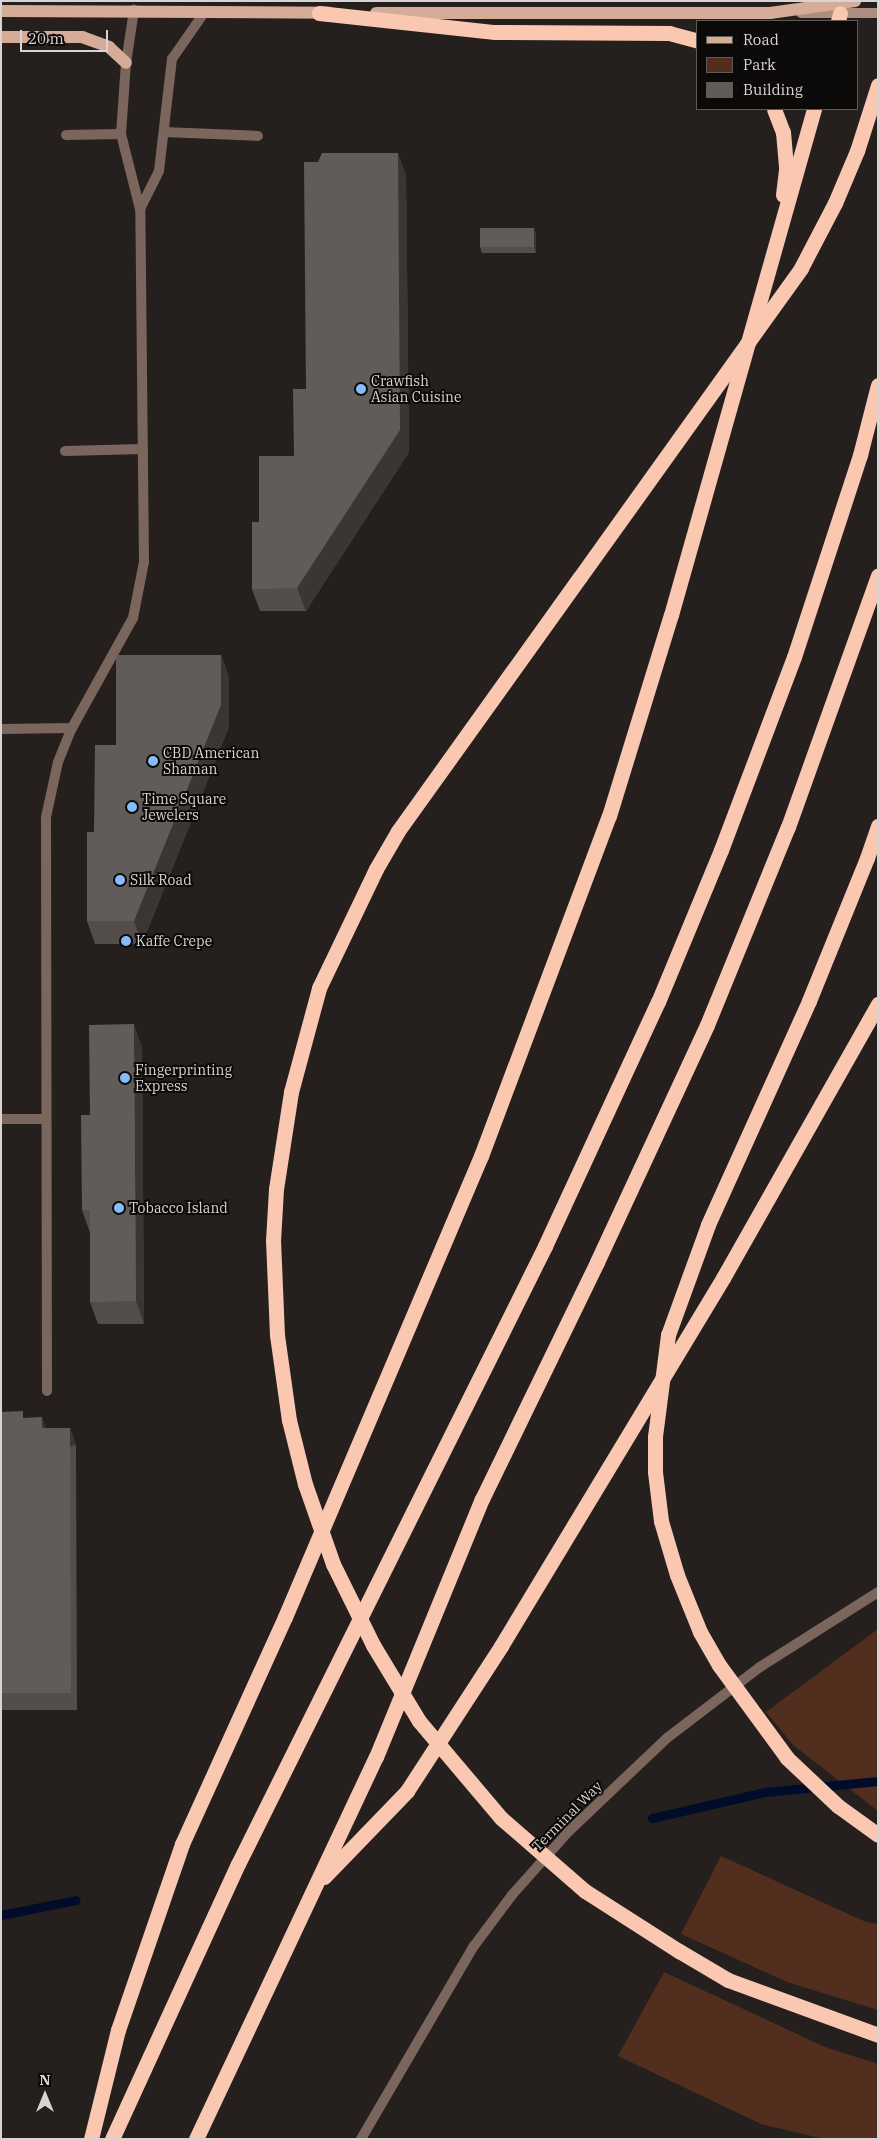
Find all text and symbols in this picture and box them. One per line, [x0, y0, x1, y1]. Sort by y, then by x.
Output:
scale bar [22, 20, 110, 52]
legend [696, 20, 859, 110]
text: 20 m [28, 29, 64, 48]
text: Road [743, 30, 779, 49]
text: Park [743, 55, 776, 74]
text: Building [743, 80, 803, 99]
place label: Crawfish Asian Cuisine [371, 373, 462, 406]
marker: Crawfish Asian Cuisine [355, 383, 367, 395]
place label: CBD American Shaman [163, 745, 259, 778]
marker: CBD American Shaman [147, 755, 159, 767]
place label: Time Square Jewelers [142, 791, 226, 824]
marker: Time Square Jewelers [126, 801, 138, 813]
place label: Silk Road [130, 872, 192, 888]
marker: Silk Road [114, 874, 126, 886]
place label: Kaffe Crepe [136, 933, 212, 949]
marker: Kaffe Crepe [120, 935, 132, 947]
place label: Fingerprinting Express [135, 1062, 232, 1094]
marker: Fingerprinting Express [119, 1072, 131, 1084]
place label: Tobacco Island [129, 1200, 228, 1216]
marker: Tobacco Island [113, 1202, 125, 1214]
street label: Terminal Way [529, 1778, 605, 1854]
north arrow [20, 2070, 70, 2120]
text: N [39, 2071, 51, 2089]

